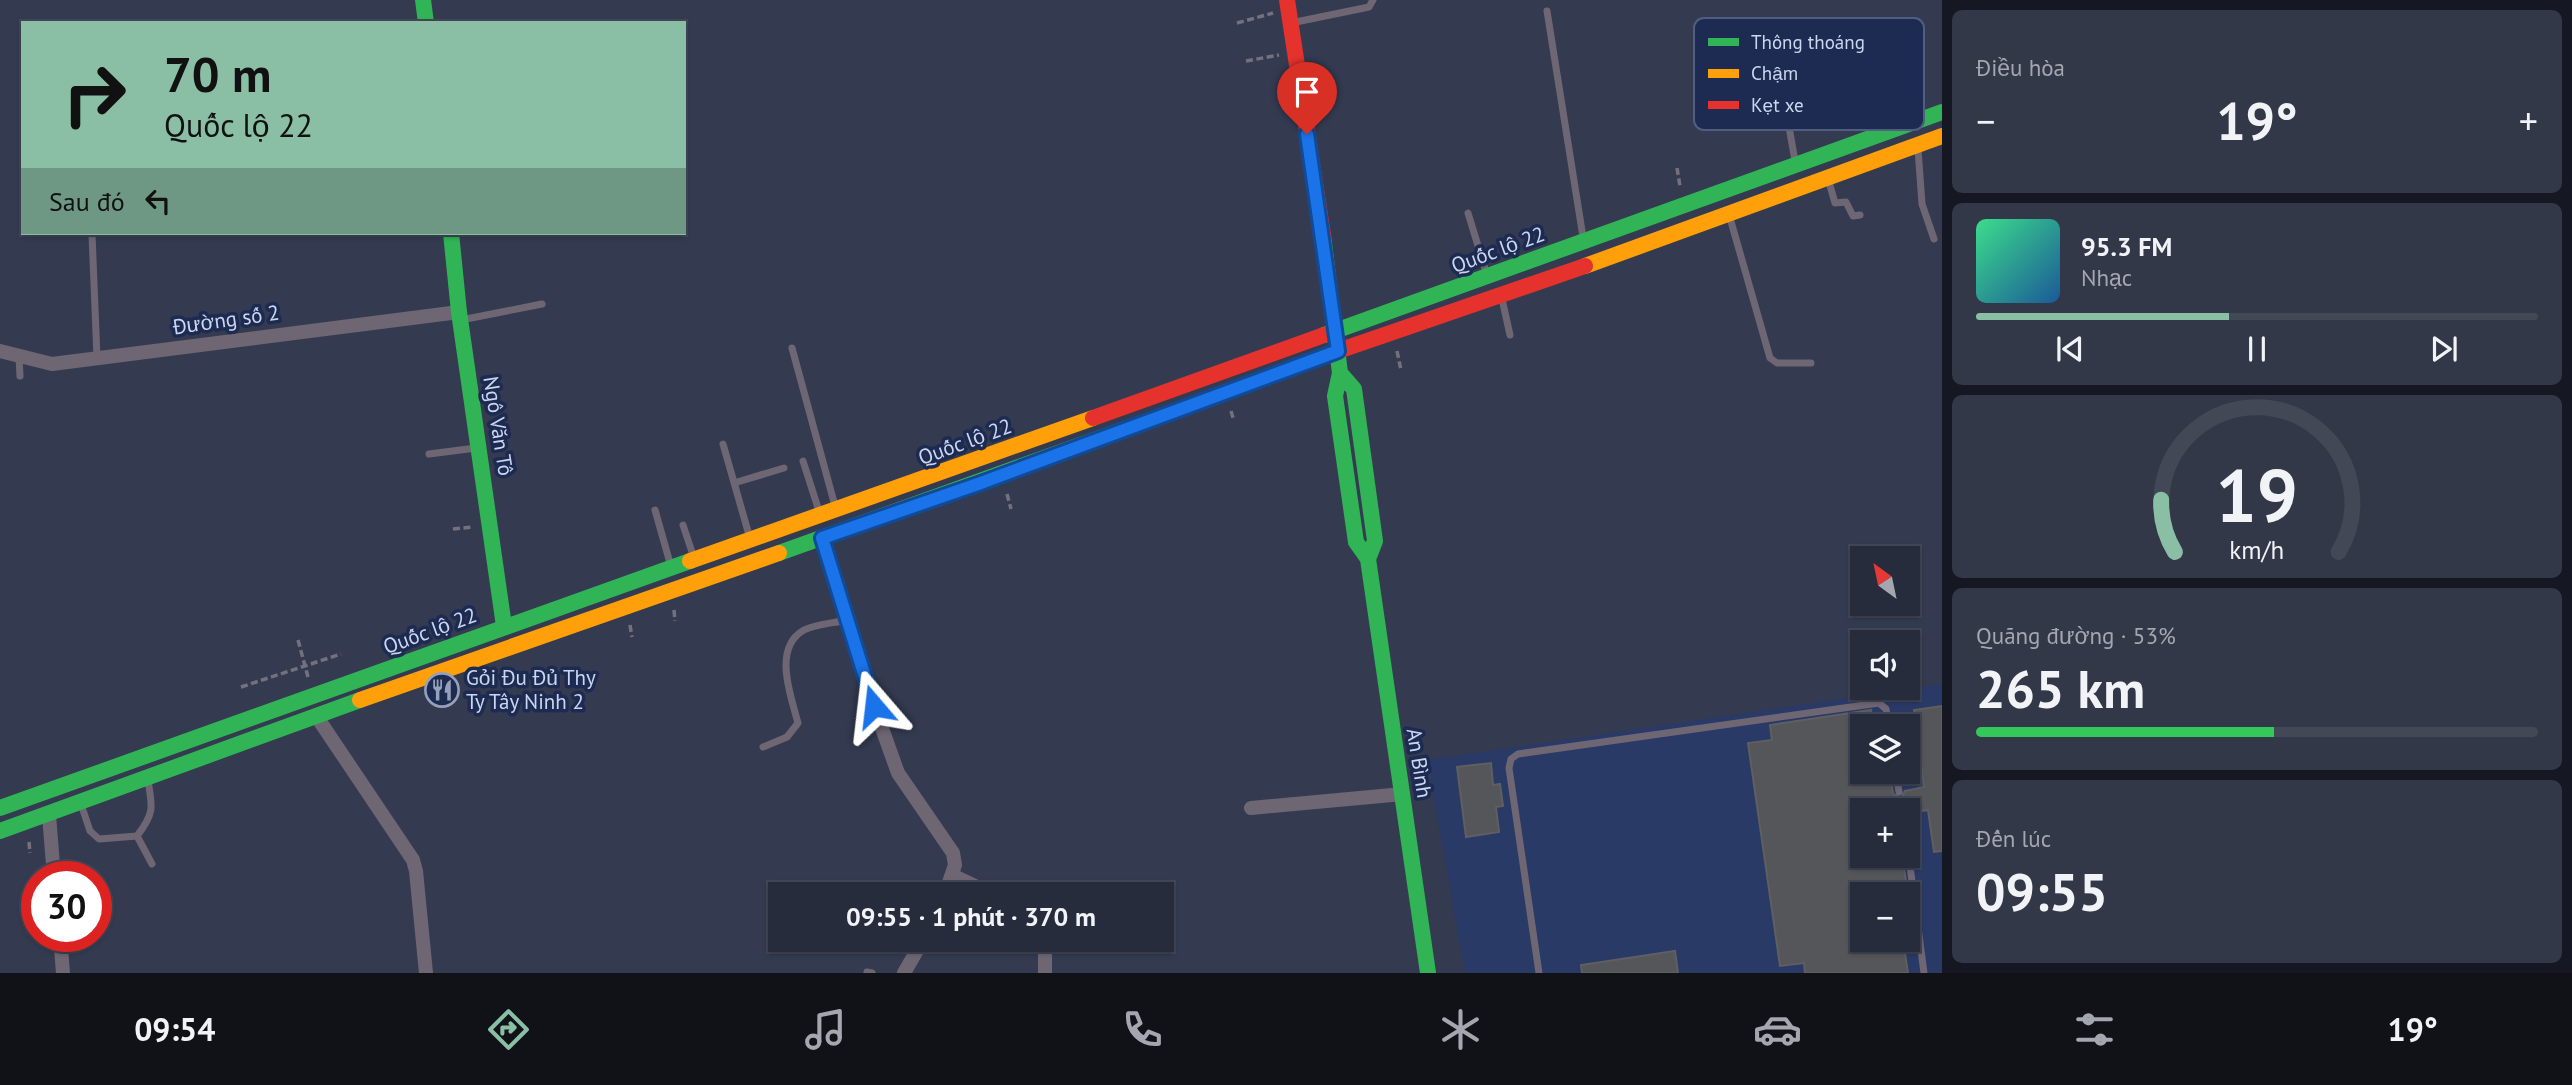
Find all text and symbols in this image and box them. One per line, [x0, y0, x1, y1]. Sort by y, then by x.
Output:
legend [1694, 18, 1924, 130]
text: Thông thoáng [1751, 30, 1865, 54]
text: 70 m [164, 42, 271, 106]
icon: right [49, 49, 140, 140]
text: Điều hòa [1976, 53, 2065, 82]
text: Chậm [1751, 61, 1798, 85]
pin [1277, 62, 1337, 134]
icon: arrive [1288, 73, 1326, 111]
text: 19° [2216, 87, 2298, 154]
text: Kẹt xe [1751, 93, 1804, 117]
text: − [1976, 96, 1995, 145]
text: + [2519, 96, 2538, 145]
text: Quốc lộ 22 [164, 104, 313, 146]
icon: left [139, 182, 177, 220]
text: Sau đó [49, 185, 125, 218]
street label: Quốc lộ 22 [1447, 220, 1548, 279]
text: 95.3 FM [2081, 230, 2172, 263]
text: Nhạc [2081, 263, 2132, 292]
street label: Đường số 2 [170, 299, 281, 340]
icon: previous [2051, 330, 2089, 368]
icon: pause [2238, 330, 2276, 368]
icon: next [2425, 330, 2463, 368]
street label: Ngô Văn Tô [477, 374, 520, 478]
street label: Quốc lộ 22 [914, 412, 1015, 471]
text: 19 [2216, 449, 2298, 543]
text: km/h [2230, 534, 2284, 566]
north arrow [1850, 546, 1920, 616]
map controls [1850, 546, 1920, 952]
street label: Quốc lộ 22 [379, 601, 480, 660]
text: Quãng đường · 53% [1976, 621, 2176, 650]
button: sound [1850, 630, 1920, 700]
text: 265 km [1976, 655, 2145, 722]
place label: Gỏi Đu Đủ Thy Ty Tây Ninh 2 [466, 664, 596, 715]
position arrow [837, 669, 911, 743]
restaurant icon: Gỏi Đu Đủ Thy Ty Tây Ninh 2 [423, 671, 461, 709]
button: layers [1850, 714, 1920, 784]
street label: An Bình [1401, 726, 1438, 800]
button: + [1850, 798, 1920, 868]
text: Đến lúc [1976, 824, 2051, 853]
text: 09:55 [1976, 858, 2108, 925]
speed limit sign: 30 [21, 861, 112, 952]
button: − [1850, 882, 1920, 952]
text: 09:55 · 1 phút · 370 m [846, 900, 1096, 933]
icon: directions [484, 1005, 533, 1054]
icon: music [801, 1005, 850, 1054]
icon: phone [1118, 1005, 1167, 1054]
icon: climate [1436, 1005, 1485, 1054]
icon: car [1753, 1005, 1802, 1054]
icon: filters [2070, 1005, 2119, 1054]
text: 09:54 [134, 1008, 215, 1050]
text: 19° [2388, 1008, 2438, 1050]

